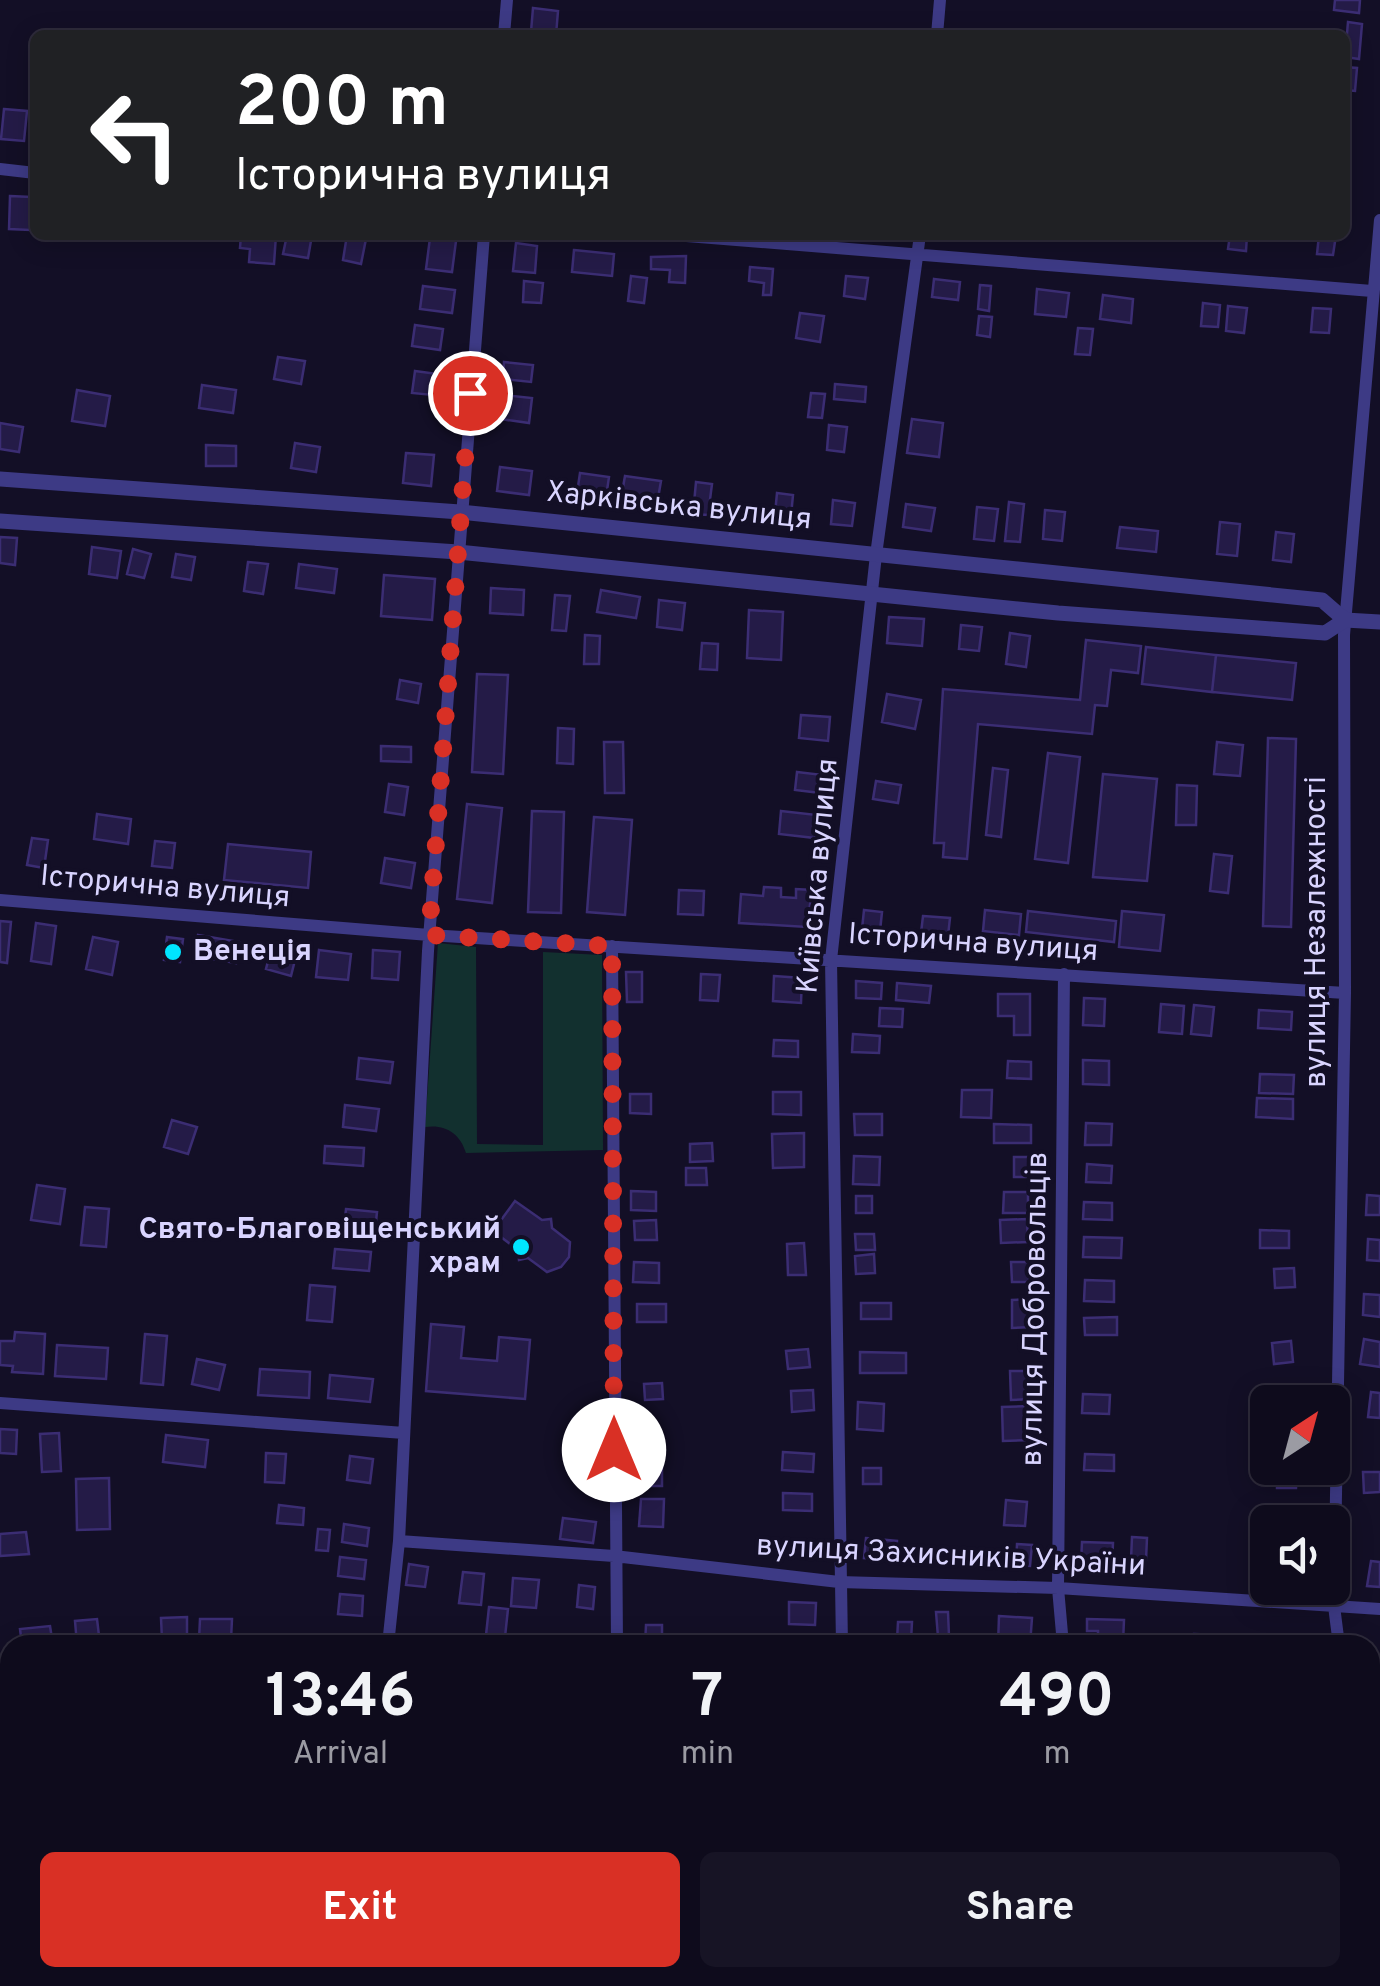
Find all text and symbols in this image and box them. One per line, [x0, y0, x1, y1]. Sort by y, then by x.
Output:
text: 200 m [235, 62, 449, 151]
icon: left [70, 70, 200, 200]
text: Історична вулиця [235, 149, 611, 206]
pin [428, 351, 513, 436]
icon: arrive [443, 366, 498, 421]
street label: Харківська вулиця [545, 475, 813, 539]
street label: Київська вулиця [790, 757, 848, 995]
street label: вулиця Незалежності [1299, 776, 1336, 1088]
street label: Історична вулиця [38, 859, 292, 917]
street label: Історична вулиця [847, 917, 1099, 971]
place label: Венеція [193, 934, 312, 971]
marker: Венеція [162, 941, 184, 963]
street label: вулиця Добровольців [1015, 1151, 1057, 1467]
place label: Свято-Благовіщенський храм [139, 1212, 501, 1283]
marker: Свято-Благовіщенський храм [510, 1236, 532, 1258]
north arrow [1250, 1385, 1350, 1485]
map controls [1250, 1385, 1350, 1605]
position arrow [562, 1398, 666, 1502]
button: sound [1250, 1505, 1350, 1605]
street label: вулиця Захисників України [755, 1528, 1147, 1586]
text: 13:46 [265, 1662, 415, 1738]
text: 7 [691, 1662, 723, 1738]
text: 490 [999, 1662, 1115, 1738]
text: Arrival [293, 1735, 388, 1775]
text: min [681, 1735, 734, 1775]
text: m [1043, 1735, 1071, 1775]
button: Exit [40, 1852, 680, 1967]
button: Share [700, 1852, 1340, 1967]

